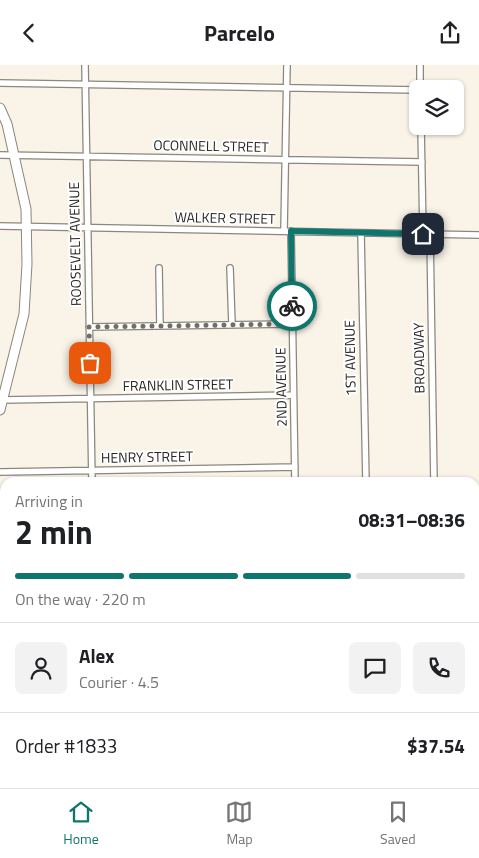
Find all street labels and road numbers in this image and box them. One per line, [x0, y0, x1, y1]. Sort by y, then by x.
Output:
street label: OCONNELL STREET [153, 134, 270, 157]
street label: ROOSEVELT AVENUE [63, 181, 86, 306]
street label: WALKER STREET [174, 206, 276, 229]
street label: 1ST AVENUE [338, 320, 361, 396]
street label: BROADWAY [407, 322, 430, 394]
street label: 2ND AVENUE [269, 347, 292, 427]
street label: FRANKLIN STREET [122, 373, 234, 396]
street label: HENRY STREET [101, 445, 194, 468]

